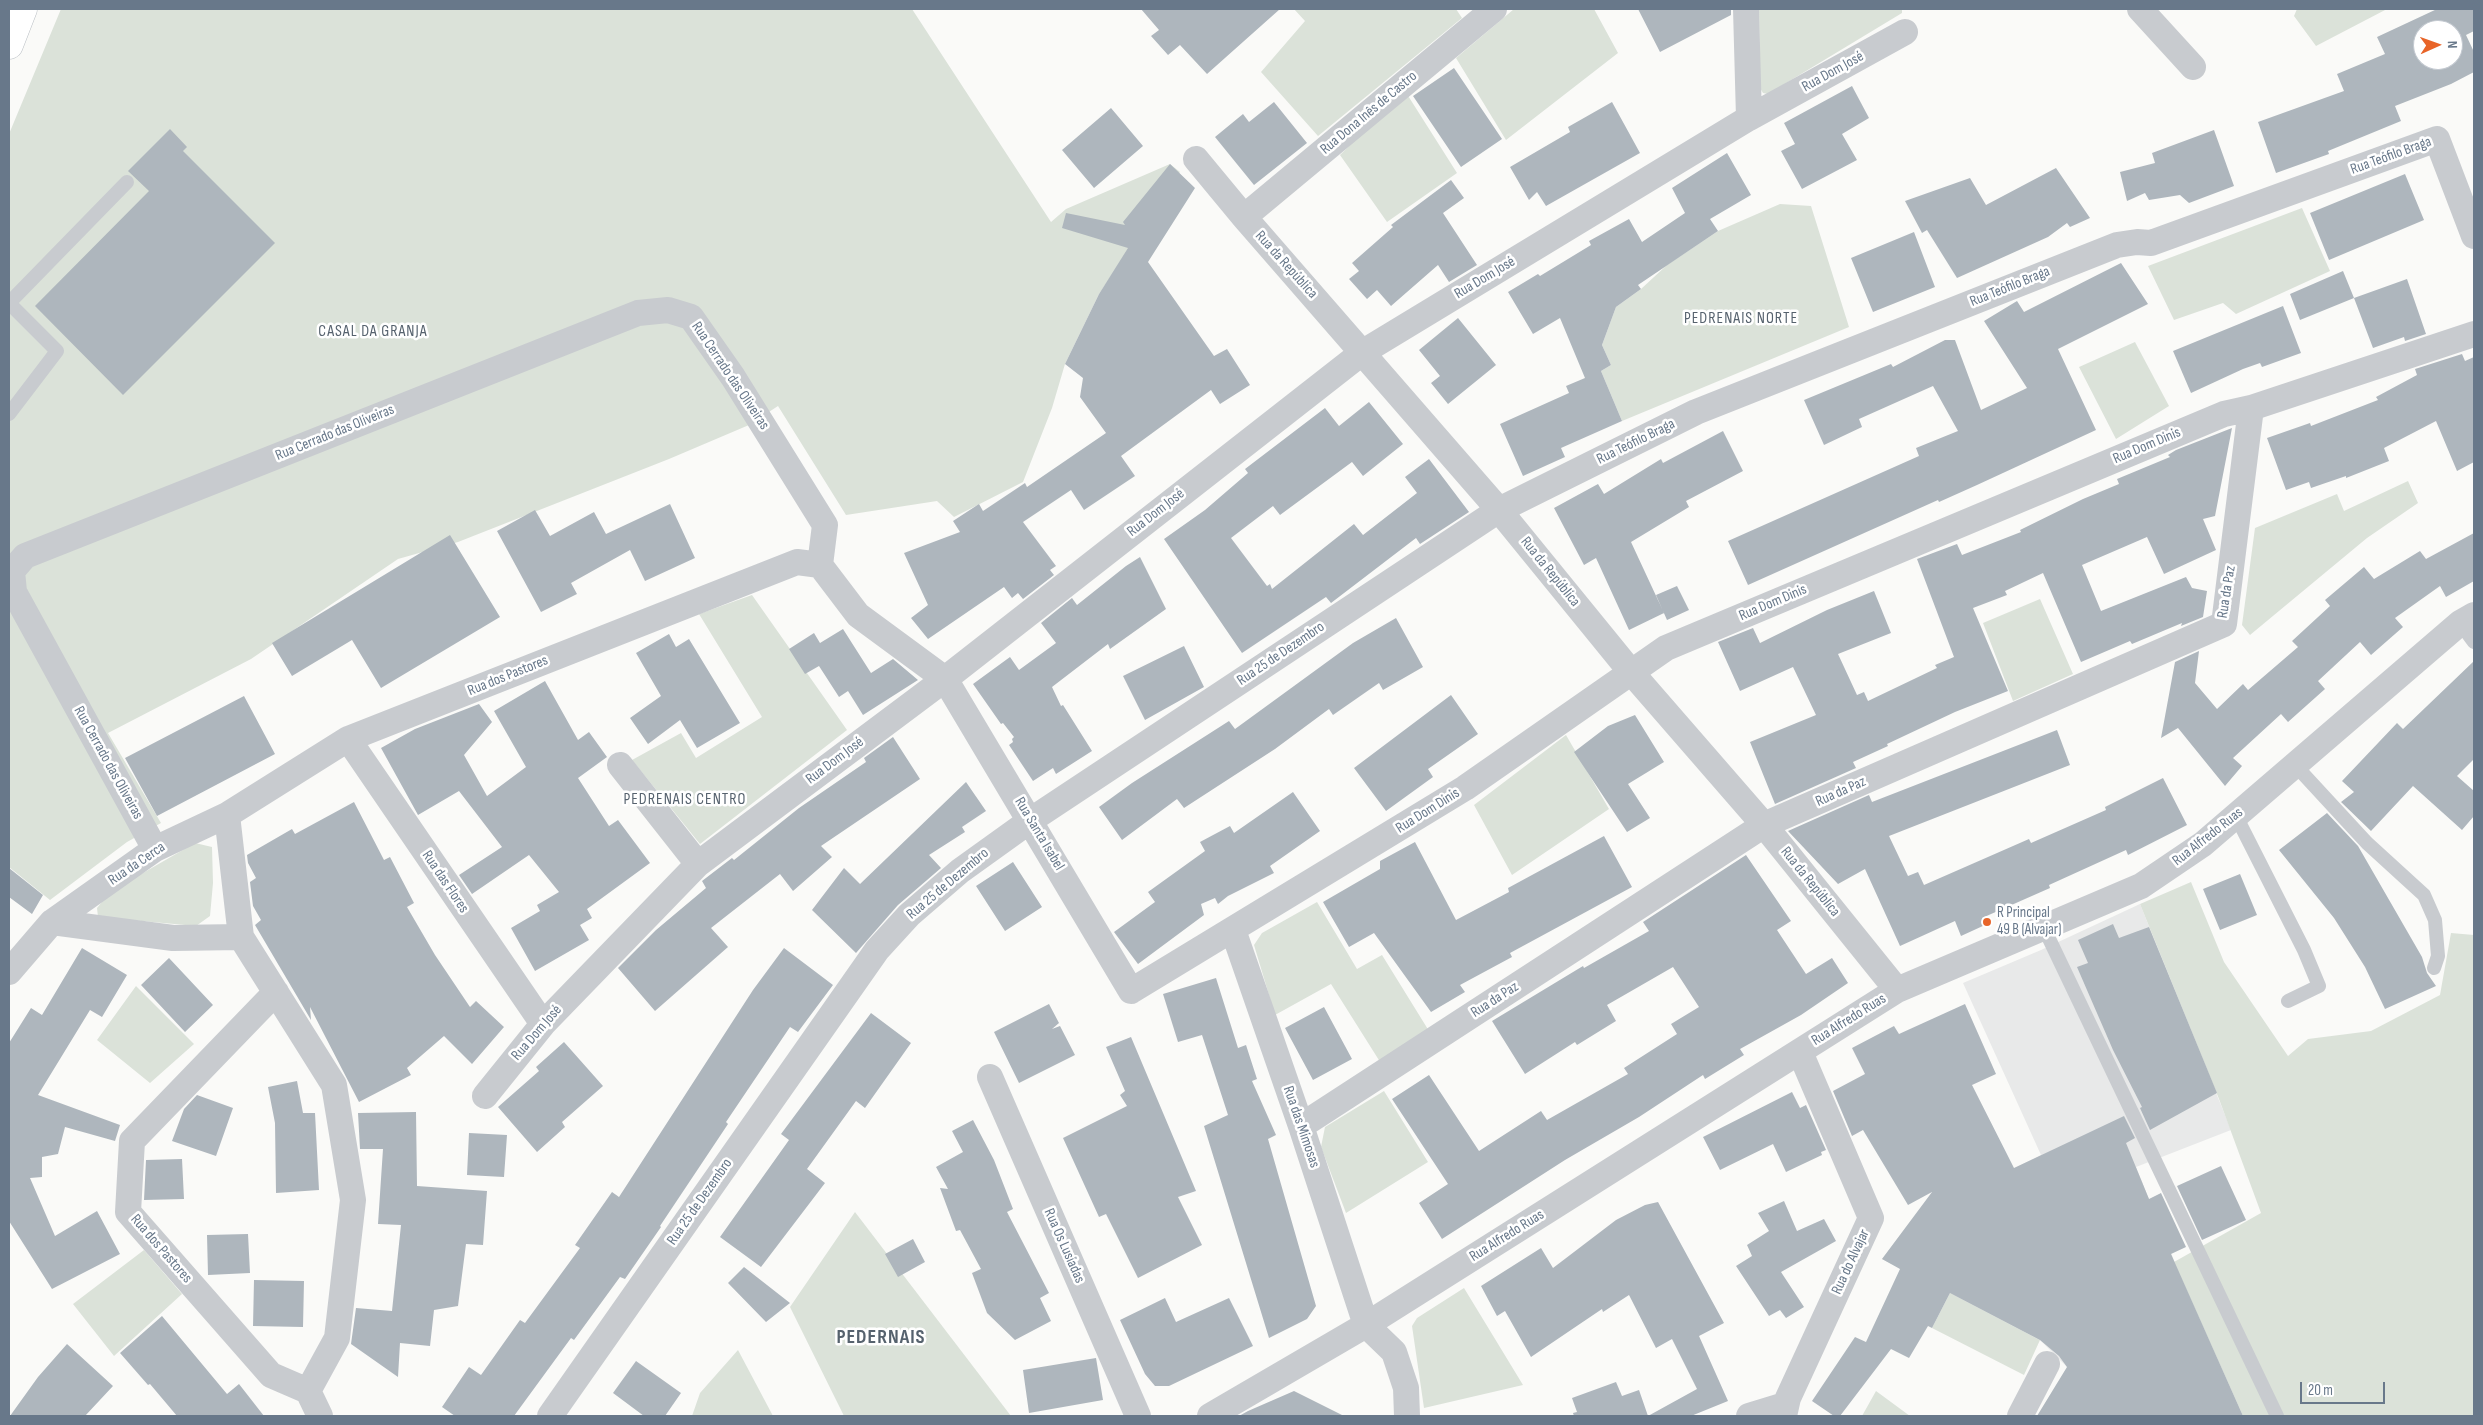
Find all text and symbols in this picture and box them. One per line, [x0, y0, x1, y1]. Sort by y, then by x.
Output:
north arrow [2413, 20, 2463, 70]
text: N [2444, 40, 2461, 49]
street label: Rua Dom José [1799, 48, 1867, 96]
street label: Rua Dona Inês de Castro [1317, 67, 1421, 159]
street label: Rua Teófilo Braga [2348, 133, 2434, 179]
street label: Rua da República [1251, 227, 1321, 303]
street label: Rua Dom José [1451, 253, 1519, 303]
street label: Rua Teófilo Braga [1967, 263, 2053, 311]
district label: PEDRENAIS NORTE [1682, 309, 1800, 329]
street label: Rua Cerrado das Oliveiras [687, 319, 773, 433]
district label: CASAL DA GRANJA [316, 322, 430, 342]
street label: Rua Cerrado das Oliveiras [273, 401, 397, 465]
street label: Rua Teófilo Braga [1594, 415, 1678, 469]
street label: Rua Dom Dinis [2110, 424, 2184, 468]
street label: Rua Dom José [1124, 485, 1188, 541]
street label: Rua da República [1516, 533, 1584, 611]
street label: Rua da Paz [2214, 564, 2240, 620]
street label: Rua Dom Dinis [1736, 581, 1810, 625]
street label: Rua 25 de Dezembro [1234, 618, 1328, 690]
street label: Rua dos Pastores [465, 652, 551, 700]
street label: Rua Cerrado das Oliveiras [69, 703, 147, 823]
street label: Rua Dom José [803, 733, 867, 789]
street label: Rua da Paz [1813, 773, 1869, 811]
street label: Rua Dom Dinis [1393, 784, 1463, 838]
district label: PEDRENAIS CENTRO [621, 790, 749, 810]
street label: Rua Santa Isabel [1010, 794, 1068, 874]
street label: Rua Alfredo Ruas [2169, 804, 2247, 870]
street label: Rua da Cerca [105, 838, 169, 890]
street label: Rua da República [1776, 843, 1844, 921]
street label: Rua 25 de Dezembro [903, 845, 993, 923]
street label: Rua das Flores [418, 847, 472, 917]
place label: R Principal 49 B (Alvajar) [1997, 904, 2061, 939]
marker: R Principal 49 B (Alvajar) [1981, 916, 1993, 928]
street label: Rua da Paz [1468, 978, 1522, 1022]
street label: Rua Alfredo Ruas [1808, 990, 1890, 1050]
street label: Rua Dom José [508, 1002, 566, 1064]
street label: Rua das Mimosas [1279, 1084, 1323, 1170]
street label: Rua 25 de Dezembro [664, 1155, 736, 1249]
street label: Rua Os Lusíadas [1040, 1206, 1088, 1286]
street label: Rua Alfredo Ruas [1466, 1206, 1548, 1266]
street label: Rua dos Pastores [126, 1211, 196, 1287]
street label: Rua do Alvajar [1828, 1227, 1874, 1297]
district label: PEDERNAIS [835, 1326, 927, 1350]
scale bar [2303, 1372, 2388, 1404]
text: 20 m [2308, 1381, 2333, 1400]

